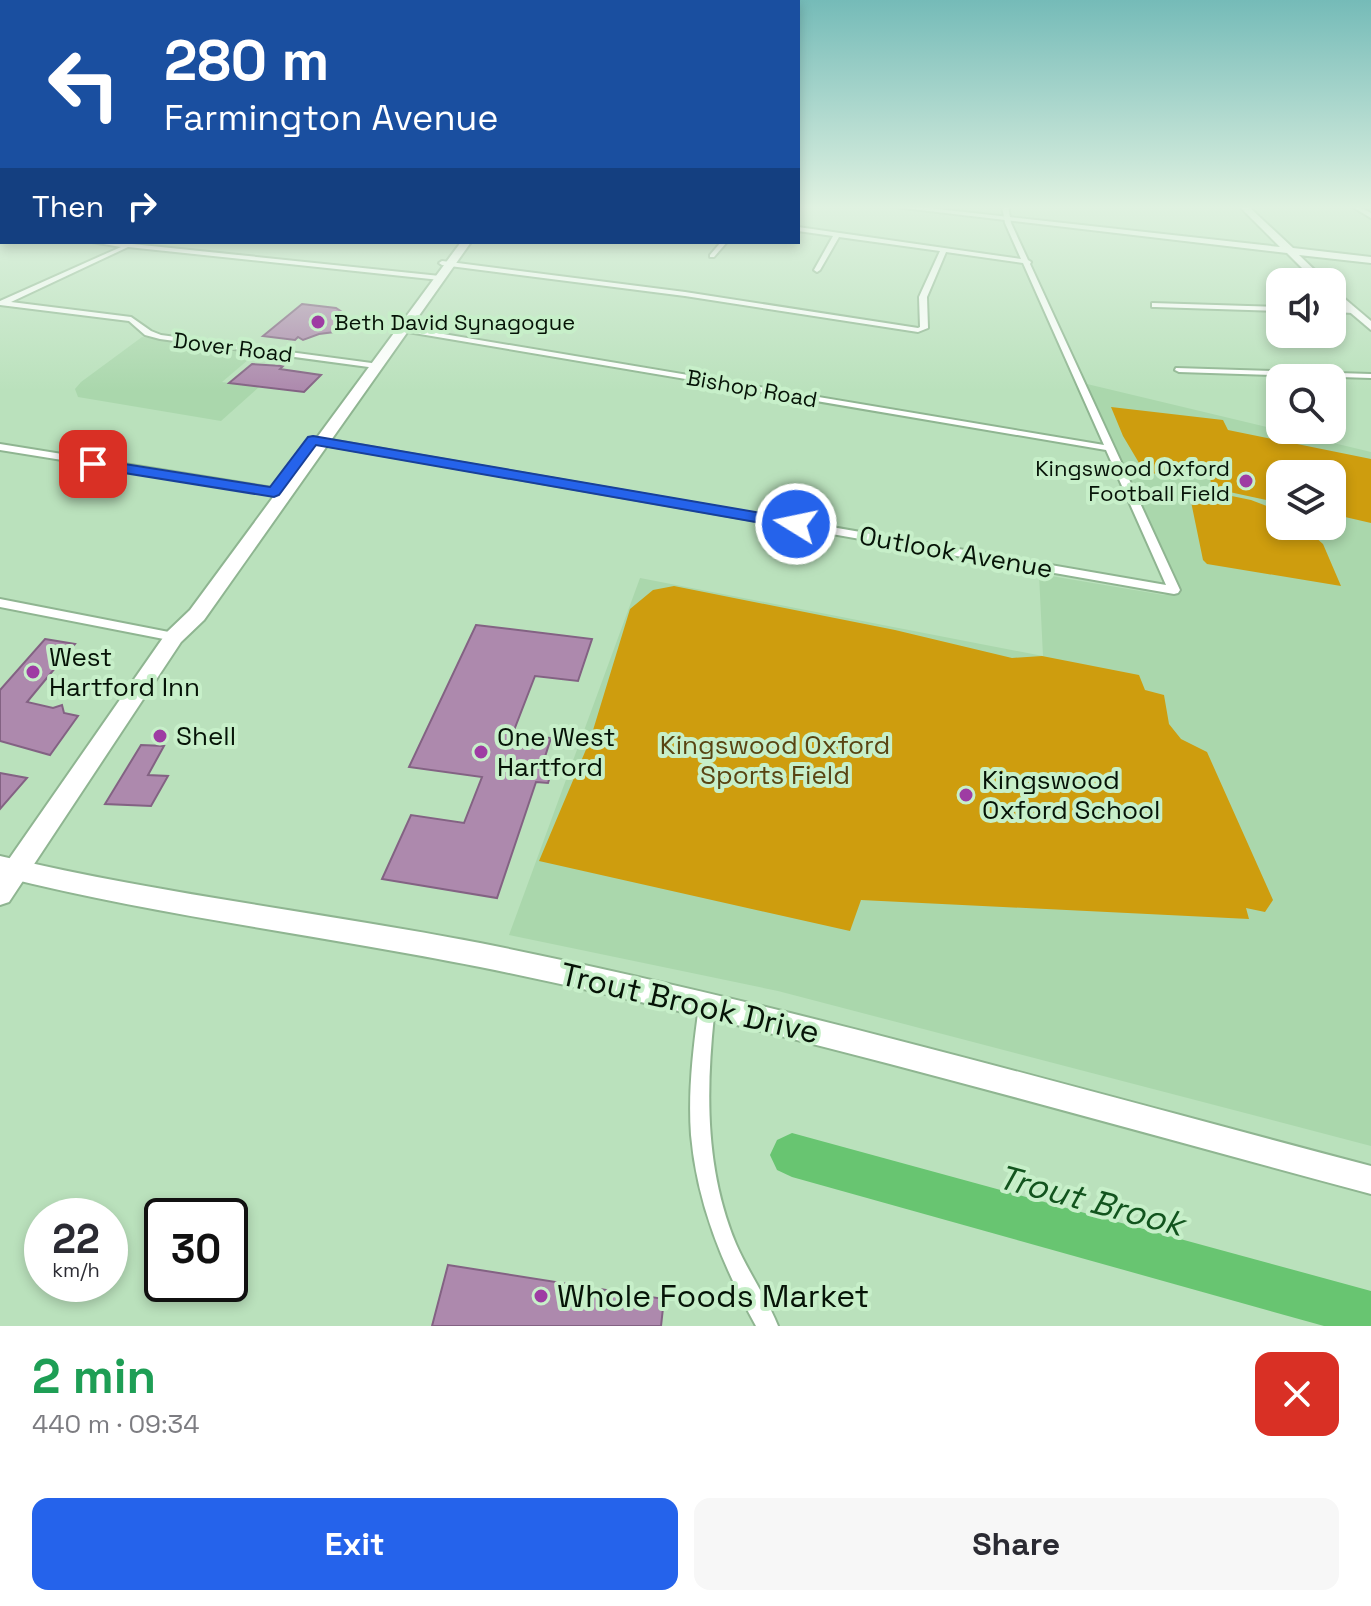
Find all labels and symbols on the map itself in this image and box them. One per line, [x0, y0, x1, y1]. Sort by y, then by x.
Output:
place label: Beth David Synagogue [334, 308, 575, 336]
marker: Beth David Synagogue [309, 313, 327, 331]
street label: Dover Road [172, 326, 294, 368]
street label: Bishop Road [684, 363, 820, 413]
pin [59, 430, 127, 498]
place label: Kingswood Oxford Football Field [1035, 454, 1230, 507]
marker: Kingswood Oxford Football Field [1237, 472, 1255, 490]
position arrow [754, 482, 838, 566]
street label: Outlook Avenue [857, 518, 1055, 586]
place label: West Hartford Inn [49, 640, 200, 704]
marker: West Hartford Inn [24, 663, 42, 681]
place label: Shell [176, 719, 236, 753]
place label: One West Hartford [497, 720, 615, 784]
marker: Shell [151, 727, 169, 745]
park label: Kingswood Oxford Sports Field [660, 728, 890, 792]
marker: One West Hartford [472, 743, 490, 761]
place label: Kingswood Oxford School [982, 763, 1160, 827]
marker: Kingswood Oxford School [957, 786, 975, 804]
street label: Trout Brook Drive [557, 954, 823, 1052]
water label: Trout Brook [993, 1155, 1192, 1247]
speed limit sign: 30 [144, 1198, 248, 1302]
place label: Whole Foods Market [557, 1276, 869, 1316]
marker: Whole Foods Market [532, 1287, 550, 1305]

